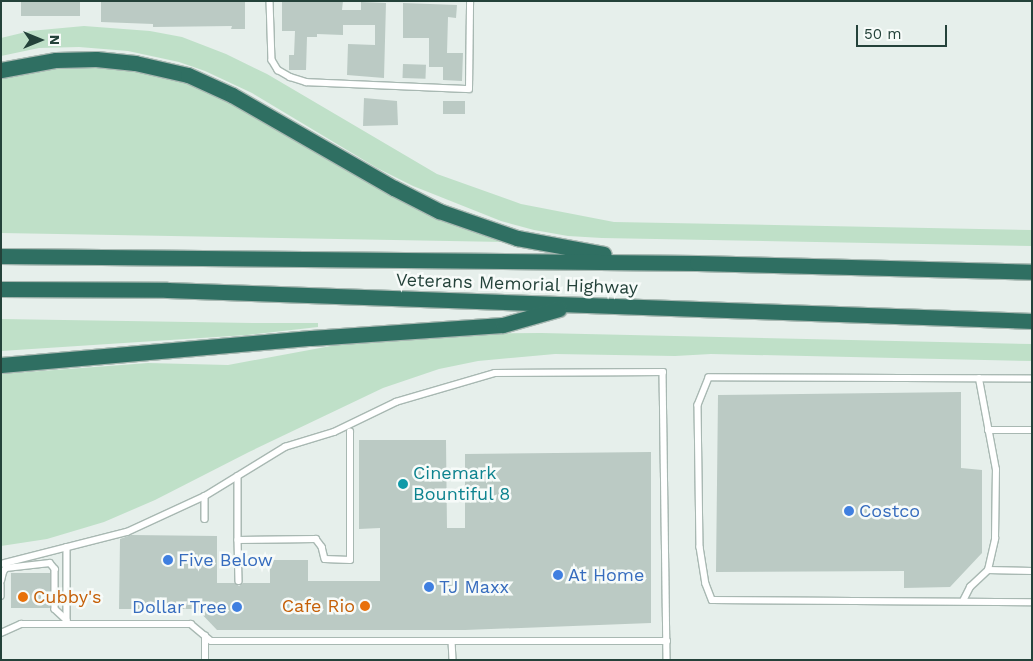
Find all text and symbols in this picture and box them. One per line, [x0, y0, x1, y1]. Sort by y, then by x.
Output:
north arrow [15, 15, 65, 65]
scale bar [858, 15, 949, 47]
text: 50 m [864, 25, 901, 43]
text: N [47, 35, 63, 45]
street label: Veterans Memorial Highway [395, 269, 639, 299]
place label: Cinemark Bountiful 8 [413, 463, 511, 506]
marker: Cinemark Bountiful 8 [397, 478, 409, 490]
place label: Costco [859, 500, 920, 522]
marker: Costco [843, 505, 855, 517]
place label: Five Below [178, 549, 273, 571]
marker: Five Below [162, 554, 174, 566]
place label: At Home [568, 564, 644, 586]
marker: At Home [552, 569, 564, 581]
place label: TJ Maxx [439, 576, 509, 598]
marker: TJ Maxx [423, 581, 435, 593]
place label: Cubby's [33, 586, 102, 608]
marker: Cubby's [17, 591, 29, 603]
place label: Cafe Rio [282, 595, 355, 617]
place label: Dollar Tree [131, 596, 227, 618]
marker: Cafe Rio [359, 600, 371, 612]
marker: Dollar Tree [231, 601, 243, 613]

